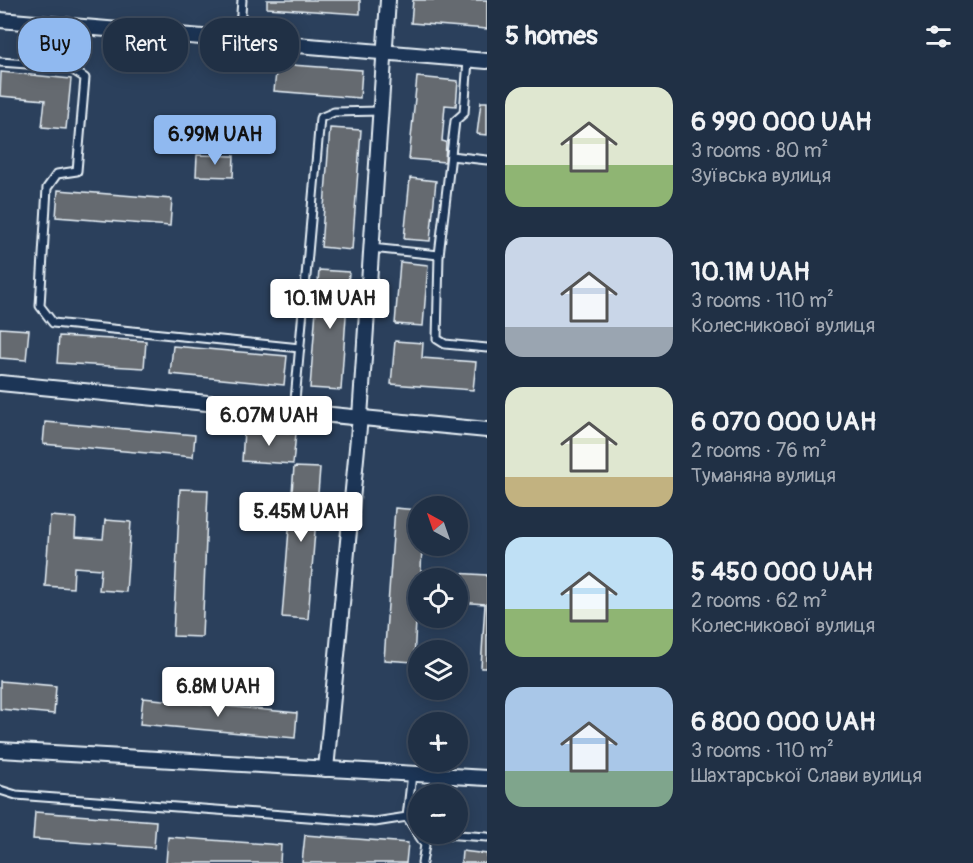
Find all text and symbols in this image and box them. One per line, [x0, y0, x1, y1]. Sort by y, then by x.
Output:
chip: Buy [18, 18, 91, 72]
chip: Rent [103, 18, 188, 72]
chip: Filters [200, 18, 299, 72]
text: 5 homes [505, 20, 598, 52]
icon: filters [922, 20, 955, 53]
text: 6 990 000 UAH [691, 106, 871, 138]
icon: home [553, 111, 625, 183]
pin: 6.99M UAH [146, 115, 284, 166]
text: 6.99M UAH [168, 122, 262, 147]
text: 3 rooms · 80 m² [691, 138, 828, 163]
text: Зуївська вулиця [691, 163, 831, 188]
text: 10.1M UAH [691, 256, 810, 288]
icon: home [553, 261, 625, 333]
pin: 10.1M UAH [261, 279, 399, 330]
text: 10.1M UAH [284, 286, 376, 311]
text: 3 rooms · 110 m² [691, 288, 834, 313]
text: Колесникової вулиця [691, 313, 875, 338]
pin: 6.07M UAH [200, 396, 338, 447]
text: 6.07M UAH [220, 403, 318, 428]
text: 6 070 000 UAH [691, 406, 876, 438]
icon: home [553, 411, 625, 483]
text: 2 rooms · 76 m² [691, 438, 827, 463]
text: Туманяна вулиця [691, 463, 836, 488]
pin: 5.45M UAH [232, 492, 370, 543]
north arrow [408, 496, 468, 556]
map controls [408, 496, 468, 844]
text: 5.45M UAH [253, 499, 349, 524]
text: 5 450 000 UAH [691, 556, 873, 588]
icon: home [553, 561, 625, 633]
button: locate [408, 568, 468, 628]
text: 2 rooms · 62 m² [691, 588, 827, 613]
text: Колесникової вулиця [691, 613, 875, 638]
button: layers [408, 640, 468, 700]
pin: 6.8M UAH [156, 667, 280, 718]
text: 6.8M UAH [176, 674, 260, 699]
text: 6 800 000 UAH [691, 706, 876, 738]
icon: home [553, 711, 625, 783]
button: + [408, 712, 468, 772]
text: 3 rooms · 110 m² [691, 738, 834, 763]
text: Шахтарської Слави вулиця [691, 763, 922, 788]
button: − [408, 784, 468, 844]

